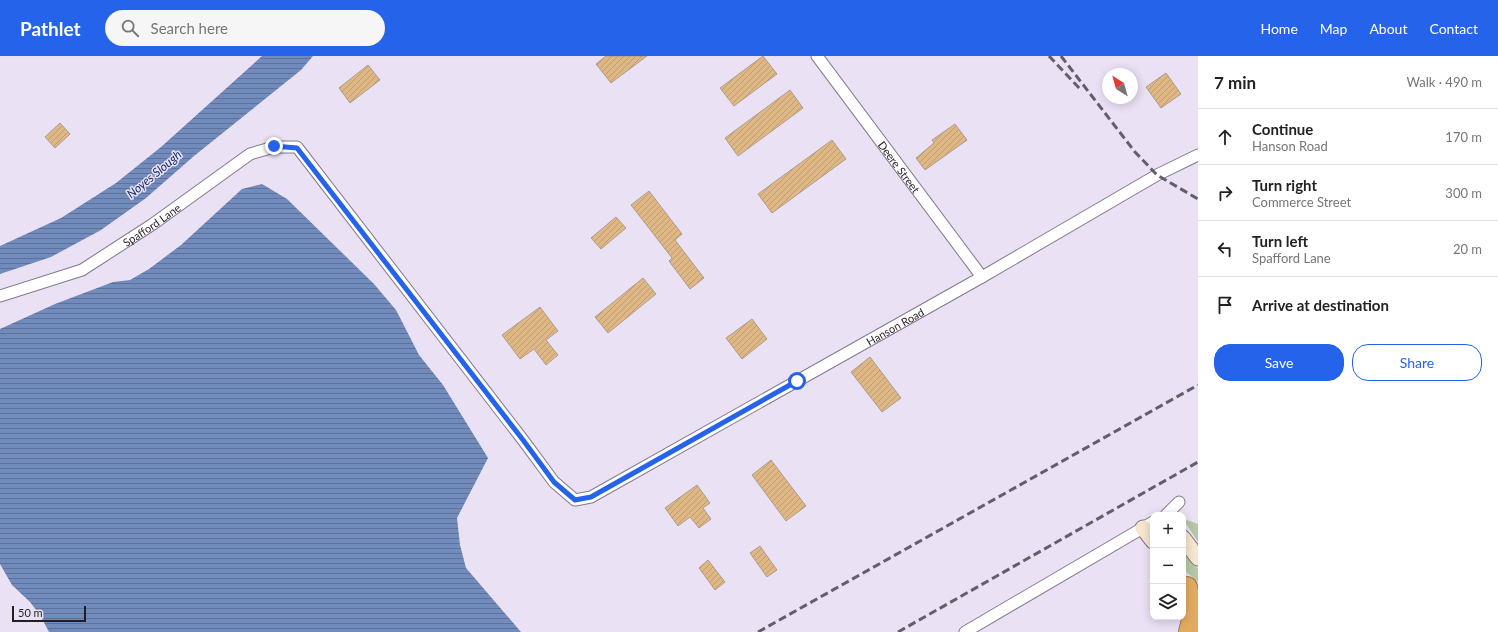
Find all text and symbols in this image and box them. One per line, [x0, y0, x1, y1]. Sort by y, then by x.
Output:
search box [105, 10, 385, 46]
text: Pathlet [20, 17, 81, 40]
icon: search [119, 17, 141, 39]
text: Search here [151, 19, 228, 37]
text: Home [1260, 20, 1298, 37]
text: Map [1320, 20, 1347, 37]
text: About [1369, 20, 1407, 37]
text: Contact [1429, 20, 1478, 37]
north arrow [1102, 68, 1138, 104]
text: 7 min [1214, 72, 1256, 93]
text: Walk · 490 m [1406, 74, 1482, 90]
text: Continue [1252, 120, 1313, 138]
icon: ahead [1214, 126, 1236, 148]
text: 170 m [1445, 129, 1482, 145]
route end [265, 137, 283, 155]
street label: Deere Street [876, 138, 923, 195]
text: Hanson Road [1252, 138, 1328, 154]
water label: Noyes Slough [124, 147, 184, 201]
text: Turn right [1252, 176, 1317, 194]
icon: right [1214, 182, 1236, 204]
text: 300 m [1445, 185, 1482, 201]
text: Commerce Street [1252, 194, 1351, 210]
street label: Spafford Lane [120, 200, 183, 248]
text: Turn left [1252, 232, 1308, 250]
icon: left [1214, 238, 1236, 260]
text: 20 m [1453, 241, 1482, 257]
text: Spafford Lane [1252, 250, 1331, 266]
icon: arrive [1214, 294, 1236, 316]
text: Arrive at destination [1252, 296, 1389, 314]
street label: Hanson Road [864, 305, 926, 347]
button: Save [1214, 344, 1344, 381]
button: Share [1352, 344, 1482, 381]
route start [788, 372, 806, 390]
map controls [1150, 512, 1186, 620]
button: + [1150, 512, 1186, 548]
button: − [1150, 548, 1186, 584]
button: layers [1150, 584, 1186, 620]
scale bar [12, 604, 86, 623]
text: 50 m [18, 606, 43, 619]

